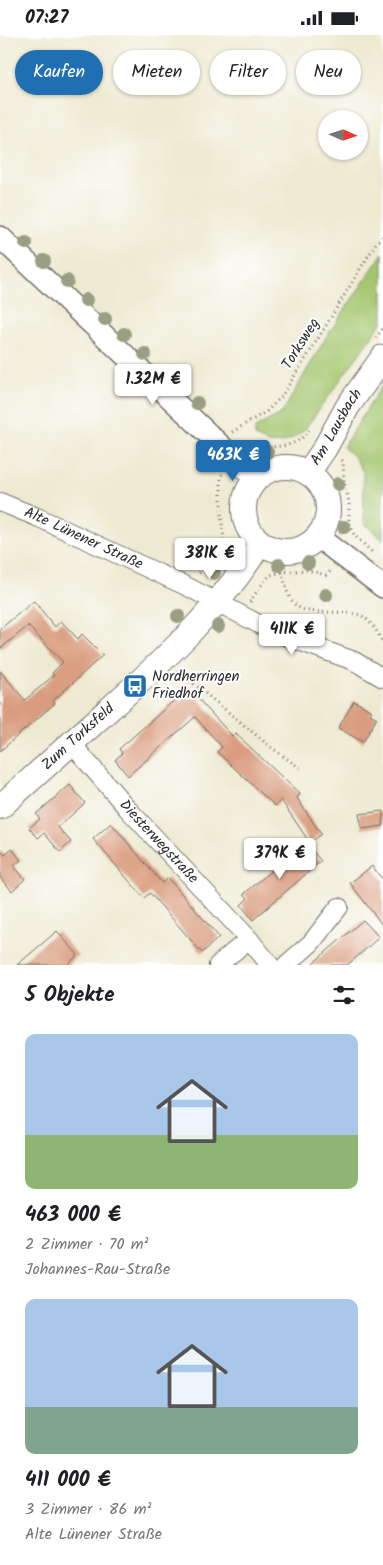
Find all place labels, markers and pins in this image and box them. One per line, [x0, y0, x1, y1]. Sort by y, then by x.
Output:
pin: 1.32M € [107, 363, 199, 406]
pin: 463K € [192, 439, 274, 482]
pin: 381K € [169, 537, 251, 580]
pin: 411K € [251, 613, 333, 656]
place label: Nordherringen Friedhof [152, 665, 240, 706]
bus stop icon: Nordherringen Friedhof [122, 673, 148, 699]
pin: 379K € [239, 837, 321, 880]

